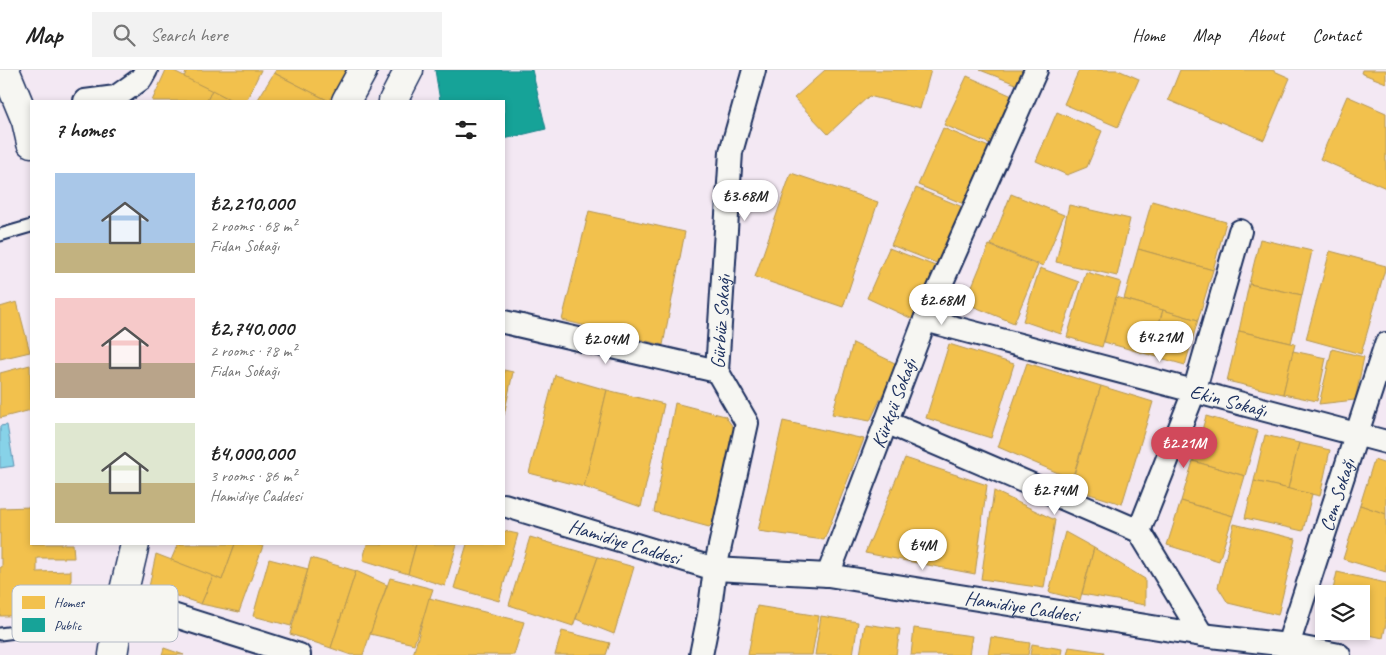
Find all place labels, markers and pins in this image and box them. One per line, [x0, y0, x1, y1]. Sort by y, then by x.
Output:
pin: ₺3.68M [704, 180, 786, 222]
pin: ₺2.68M [901, 284, 983, 326]
pin: ₺4.21M [1119, 320, 1201, 363]
pin: ₺2.04M [565, 322, 647, 365]
pin: ₺2.21M [1143, 426, 1225, 469]
pin: ₺2.74M [1014, 474, 1096, 516]
pin: ₺4M [899, 528, 947, 571]

